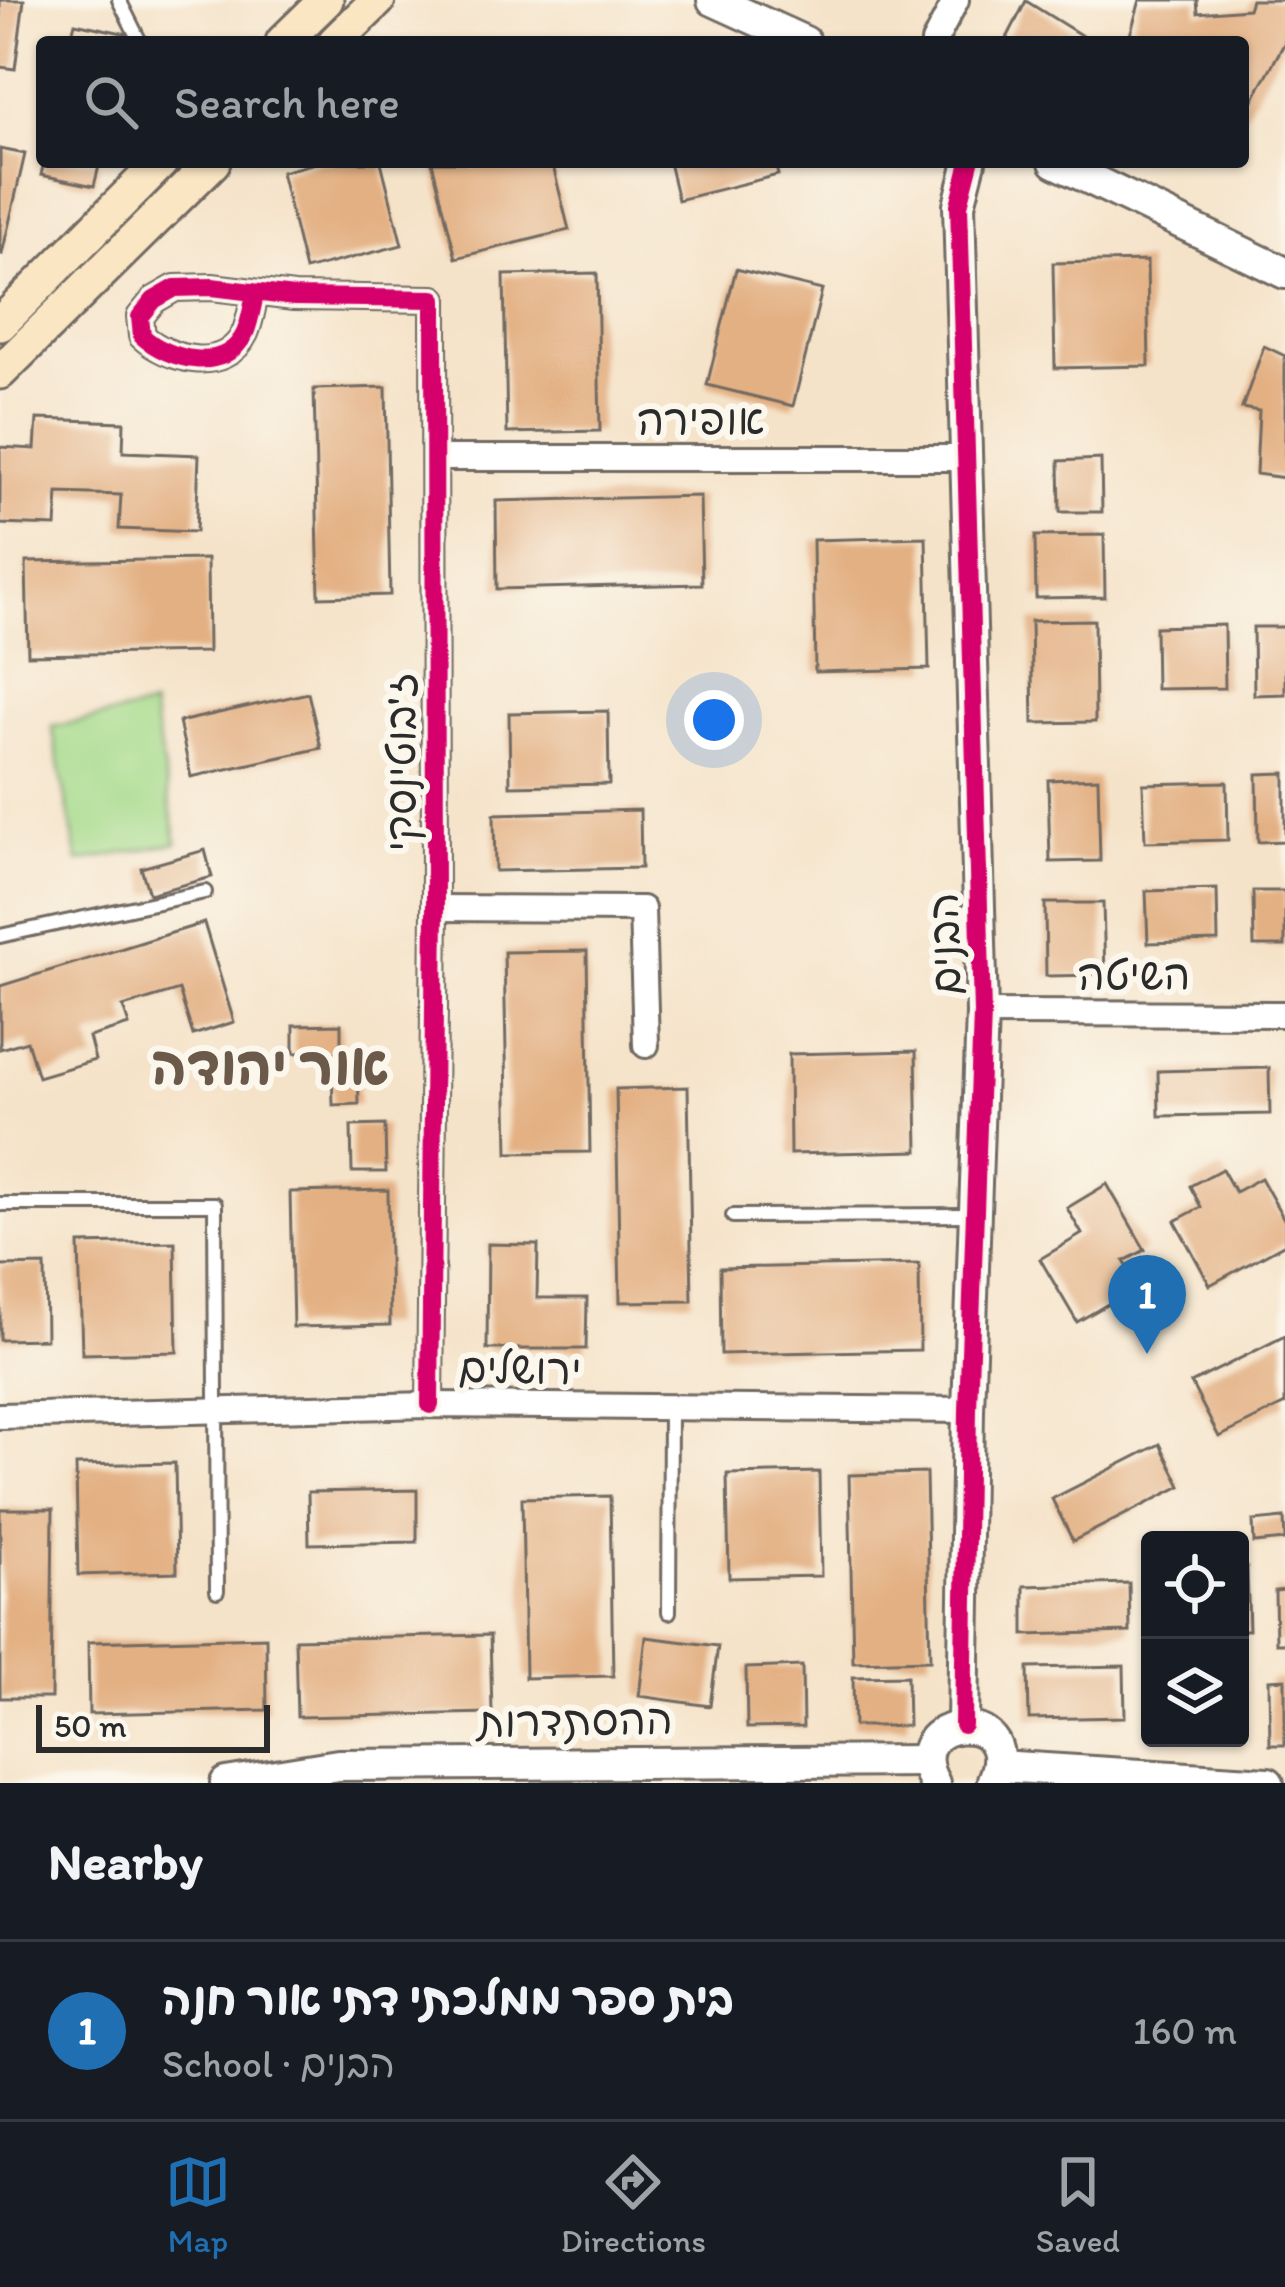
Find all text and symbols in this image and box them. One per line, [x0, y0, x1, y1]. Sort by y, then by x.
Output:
search box [36, 36, 1249, 168]
icon: search [78, 69, 144, 135]
text: Search here [174, 75, 400, 129]
street label: אופירה [637, 394, 765, 445]
street label: ז'בוטינסקי [375, 673, 426, 851]
your location [684, 690, 744, 750]
street label: הבנים [917, 892, 972, 996]
street label: השיטה [1078, 949, 1190, 1000]
district label: אור יהודה [151, 1033, 389, 1098]
pin: 1 [1108, 1255, 1186, 1354]
street label: ירושלים [458, 1342, 582, 1395]
map controls [1141, 1531, 1249, 1747]
button: locate [1141, 1531, 1249, 1639]
button: layers [1141, 1639, 1249, 1747]
street label: ההסתדרות [474, 1693, 673, 1748]
scale bar [36, 1699, 270, 1752]
text: 50 m [54, 1706, 127, 1745]
text: Nearby [48, 1831, 203, 1892]
text: בית ספר ממלכתי דתי אור חנה [162, 1971, 734, 2025]
text: 1 [78, 2007, 96, 2054]
text: 160 m [1133, 2007, 1237, 2054]
text: School · הבנים [162, 2040, 395, 2087]
tab: Map [165, 2149, 231, 2260]
tab: Directions [561, 2149, 706, 2260]
tab: Saved [1036, 2149, 1120, 2260]

